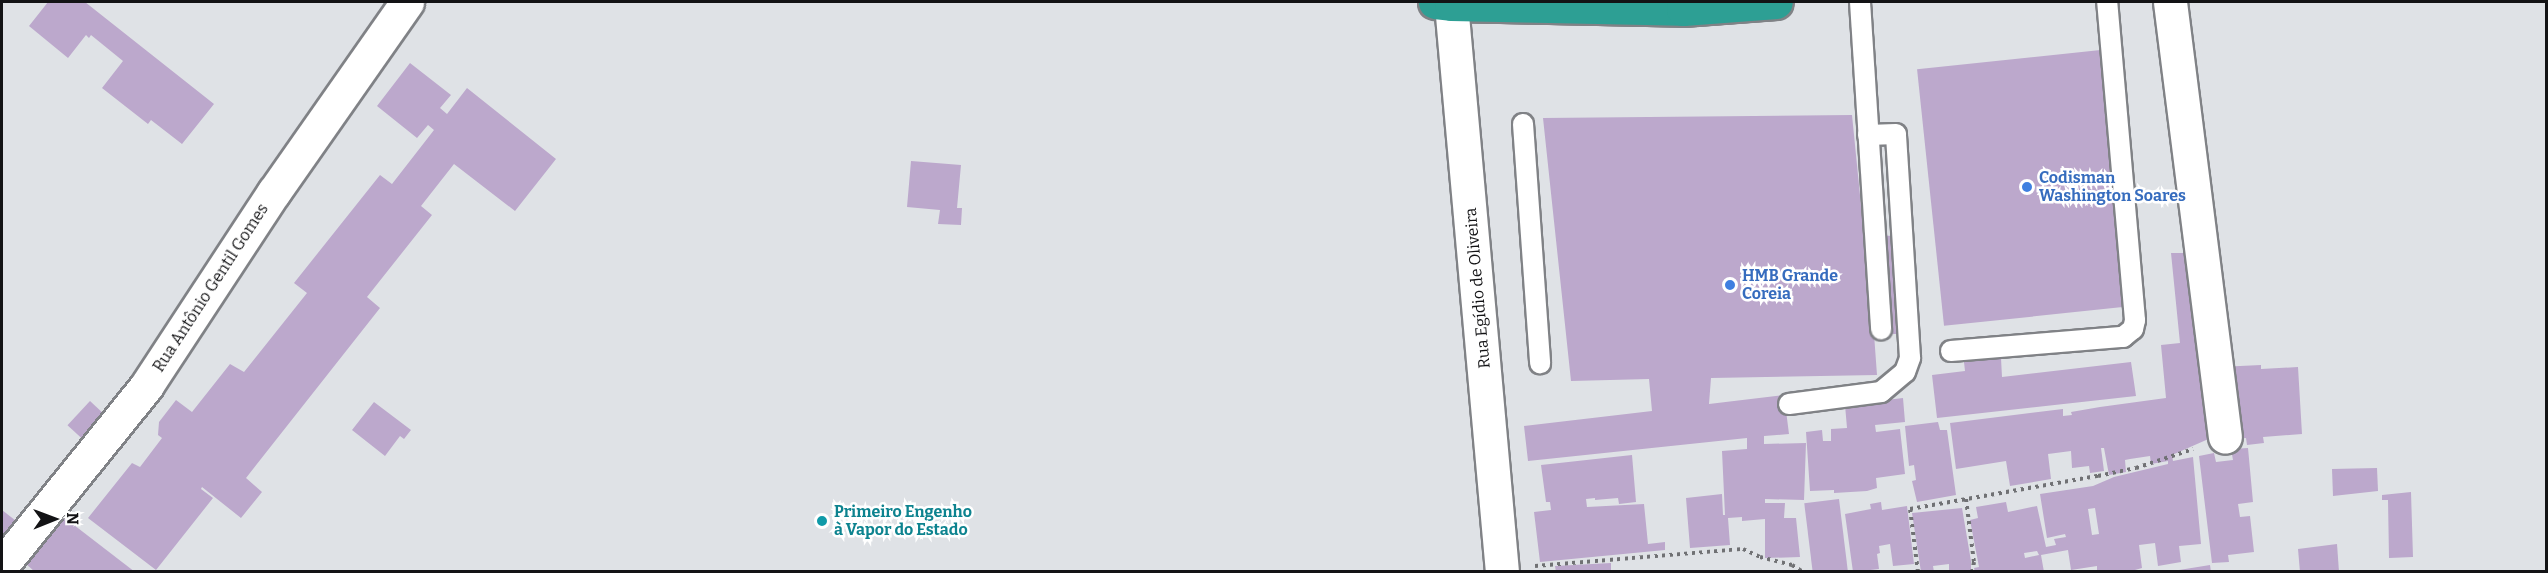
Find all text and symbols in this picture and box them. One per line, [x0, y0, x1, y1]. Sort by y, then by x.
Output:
place label: Codisman Washington Soares [2039, 168, 2186, 206]
marker: Codisman Washington Soares [2020, 180, 2034, 194]
street label: Rua Antônio Gentil Gomes [149, 200, 273, 376]
street label: Rua Egídio de Oliveira [1461, 207, 1495, 369]
place label: HMB Grande Coreia [1742, 266, 1838, 304]
marker: HMB Grande Coreia [1723, 278, 1737, 292]
north arrow [24, 489, 84, 549]
place label: Primeiro Engenho à Vapor do Estado [834, 502, 972, 540]
text: N [63, 512, 82, 525]
marker: Primeiro Engenho à Vapor do Estado [815, 514, 829, 528]

